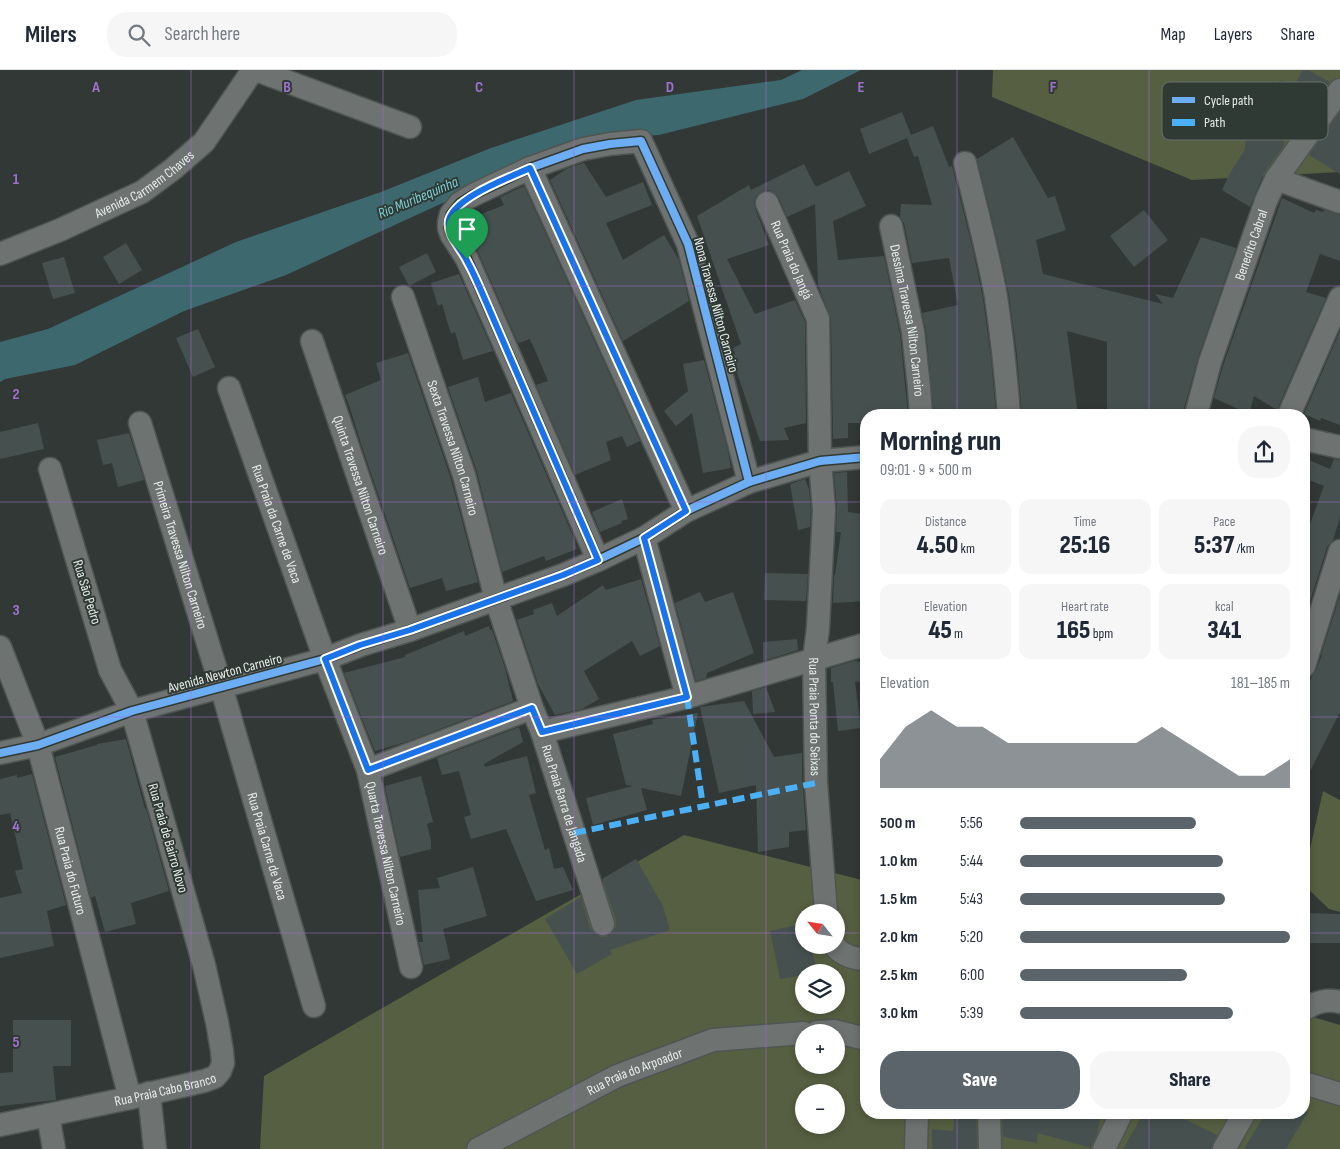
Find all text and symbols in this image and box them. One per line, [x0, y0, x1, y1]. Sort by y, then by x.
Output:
search box [107, 12, 457, 57]
text: Milers [25, 20, 77, 49]
icon: search [125, 21, 153, 49]
text: Search here [165, 23, 240, 46]
text: Map [1161, 24, 1186, 45]
text: Layers [1214, 24, 1253, 45]
text: Share [1281, 24, 1315, 45]
text: A [91, 78, 100, 97]
text: B [283, 78, 291, 97]
text: C [475, 78, 483, 97]
text: D [666, 78, 674, 97]
text: E [858, 78, 865, 97]
text: F [1050, 78, 1057, 97]
legend [1162, 82, 1328, 140]
text: Cycle path [1204, 92, 1254, 109]
text: Path [1204, 114, 1225, 131]
street label: Avenida Carmem Chaves [91, 146, 197, 222]
text: 1 [13, 170, 20, 189]
water label: Rio Muribequinha [375, 173, 461, 223]
street label: Benedito Cabral [1231, 207, 1271, 282]
pin [446, 208, 488, 259]
icon: arrive [453, 215, 481, 243]
street label: Rua Praia do Jangá [767, 218, 817, 302]
street label: Nona Travessa Nilton Carneiro [690, 236, 742, 375]
street label: Dessima Travessa Nilton Carneiro [887, 243, 928, 397]
street label: Sexta Travessa Nilton Carneiro [424, 378, 483, 517]
text: 2 [12, 385, 20, 404]
street label: Quinta Travessa Nilton Carneiro [329, 413, 392, 557]
text: Morning run [880, 425, 1001, 458]
button: share [1238, 426, 1290, 478]
text: 09:01 · 9 × 500 m [880, 461, 972, 480]
street label: Rua Praia da Carne de Vaca [248, 462, 306, 585]
street label: Primeira Travessa Nilton Carneiro [150, 479, 211, 631]
text: Distance [925, 513, 966, 530]
text: Time [1074, 513, 1096, 530]
text: Pace [1213, 513, 1235, 530]
text: 4.50 [916, 530, 958, 561]
text: 25:16 [1060, 530, 1110, 561]
text: 5:37 [1194, 530, 1234, 561]
text: km [958, 540, 975, 557]
text: /km [1234, 540, 1255, 557]
street label: Rua São Pedro [69, 558, 105, 626]
text: Elevation [924, 598, 967, 615]
text: Heart rate [1061, 598, 1109, 615]
text: kcal [1215, 598, 1234, 615]
text: 3 [12, 601, 20, 620]
text: 45 [928, 615, 952, 646]
text: 165 [1057, 615, 1090, 646]
text: 341 [1207, 615, 1241, 646]
text: m [952, 625, 963, 642]
text: bpm [1090, 625, 1113, 642]
street label: Avenida Newton Carneiro [165, 650, 284, 697]
street label: Rua Praia Ponta do Seixas [805, 657, 824, 776]
text: Elevation [880, 674, 929, 693]
text: 181–185 m [1231, 674, 1290, 693]
street label: Rua Praia Barra de Jangada [538, 743, 591, 864]
street label: Quarta Travessa Nilton Carneiro [362, 780, 410, 927]
street label: Rua Praia de Bairro Novo [144, 781, 192, 895]
street label: Rua Praia Carne de Vaca [244, 791, 291, 902]
text: 500 m [880, 814, 915, 833]
text: 5:56 [960, 814, 983, 833]
text: 4 [12, 817, 20, 836]
street label: Rua Praia do Futuro [51, 825, 90, 917]
text: 1.0 km [880, 852, 917, 871]
text: 5:44 [960, 852, 983, 871]
text: 1.5 km [880, 890, 917, 909]
text: 5:43 [960, 890, 983, 909]
north arrow [795, 904, 845, 954]
map controls [795, 904, 845, 1134]
text: 2.0 km [880, 928, 918, 947]
text: 5:20 [960, 928, 983, 947]
button: layers [795, 964, 845, 1014]
text: 2.5 km [880, 966, 918, 985]
text: 6:00 [960, 966, 984, 985]
text: 3.0 km [880, 1004, 918, 1023]
text: 5:39 [960, 1004, 983, 1023]
button: + [795, 1024, 845, 1074]
text: 5 [12, 1033, 20, 1052]
street label: Rua Praia do Arpoador [584, 1044, 685, 1099]
button: Save [880, 1051, 1080, 1109]
button: Share [1090, 1051, 1290, 1109]
street label: Rua Praia Cabo Branco [113, 1069, 219, 1110]
button: − [795, 1084, 845, 1134]

